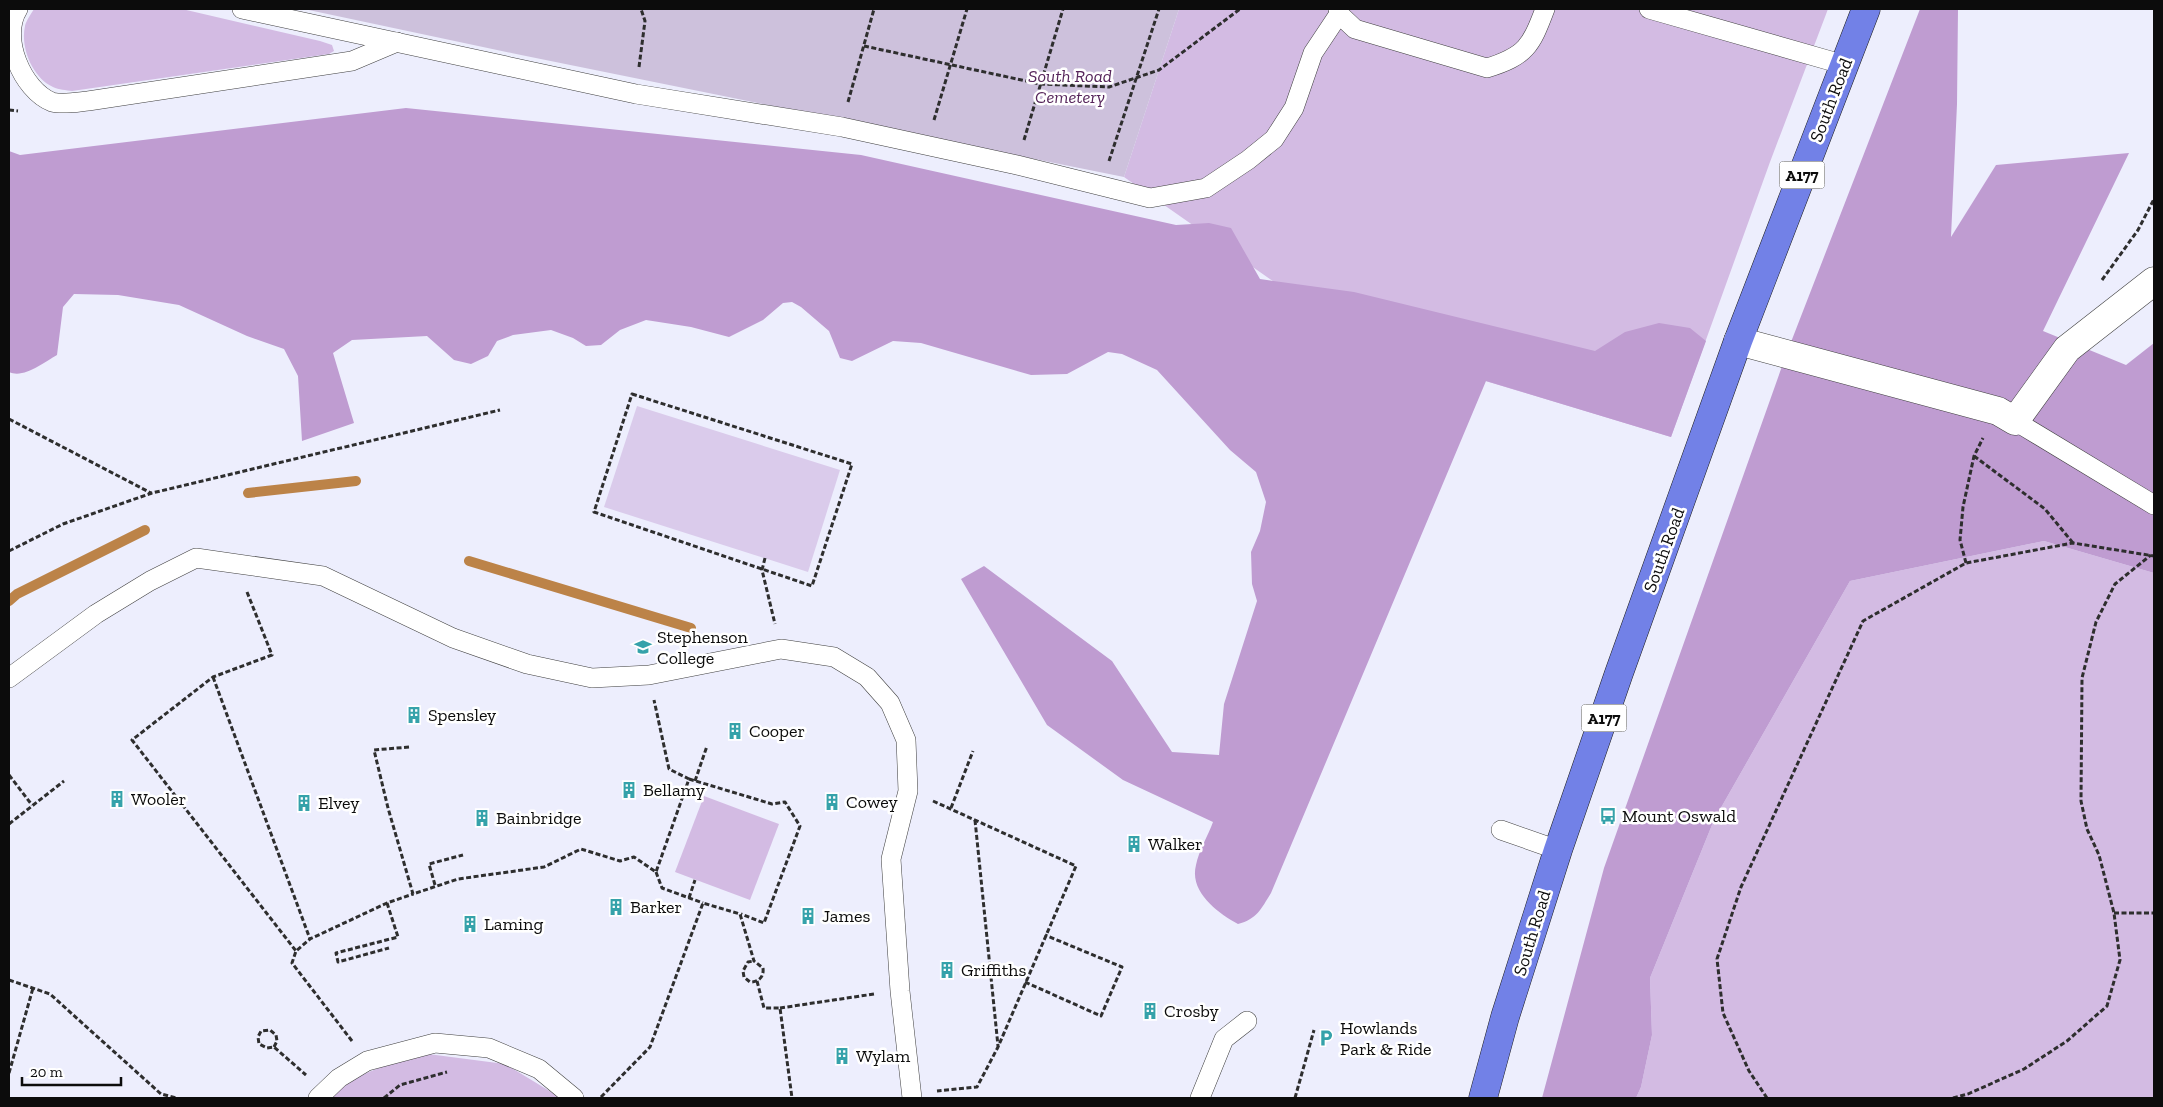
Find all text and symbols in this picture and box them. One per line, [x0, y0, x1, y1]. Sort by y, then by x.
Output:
street label: South Road [1805, 55, 1857, 145]
park label: South Road Cemetery [1028, 65, 1112, 108]
road number: A177 [1780, 162, 1824, 188]
street label: South Road [1639, 505, 1689, 595]
place label: Stephenson College [657, 626, 749, 669]
school or university icon: Stephenson College [633, 637, 653, 657]
place label: Spensley [428, 704, 497, 726]
road number: A177 [1582, 704, 1626, 731]
building icon: Spensley [404, 705, 424, 725]
place label: Cooper [749, 720, 805, 742]
building icon: Cooper [725, 721, 745, 741]
place label: Bellamy [643, 779, 706, 801]
building icon: Bellamy [619, 780, 639, 800]
place label: Wooler [131, 788, 186, 810]
building icon: Wooler [107, 789, 127, 809]
place label: Cowey [846, 791, 898, 813]
place label: Elvey [318, 792, 360, 814]
building icon: Cowey [822, 792, 842, 812]
building icon: Elvey [294, 793, 314, 813]
place label: Mount Oswald [1622, 805, 1736, 827]
bus stop icon: Mount Oswald [1598, 806, 1618, 826]
place label: Bainbridge [496, 807, 581, 829]
building icon: Bainbridge [472, 808, 492, 828]
place label: Walker [1148, 833, 1203, 855]
building icon: Walker [1124, 834, 1144, 854]
street label: South Road [1509, 887, 1555, 978]
place label: Barker [630, 896, 682, 918]
building icon: Barker [606, 897, 626, 917]
place label: James [822, 905, 870, 927]
building icon: James [798, 906, 818, 926]
place label: Laming [484, 913, 543, 935]
building icon: Laming [460, 914, 480, 934]
place label: Griffiths [961, 959, 1026, 981]
building icon: Griffiths [937, 960, 957, 980]
place label: Crosby [1164, 1000, 1220, 1022]
building icon: Crosby [1140, 1001, 1160, 1021]
place label: Howlands Park & Ride [1340, 1017, 1432, 1060]
parking icon: Howlands Park & Ride [1316, 1028, 1336, 1048]
place label: Wylam [856, 1045, 911, 1067]
building icon: Wylam [832, 1046, 852, 1066]
scale bar [22, 1054, 121, 1086]
text: 20 m [30, 1063, 63, 1081]

